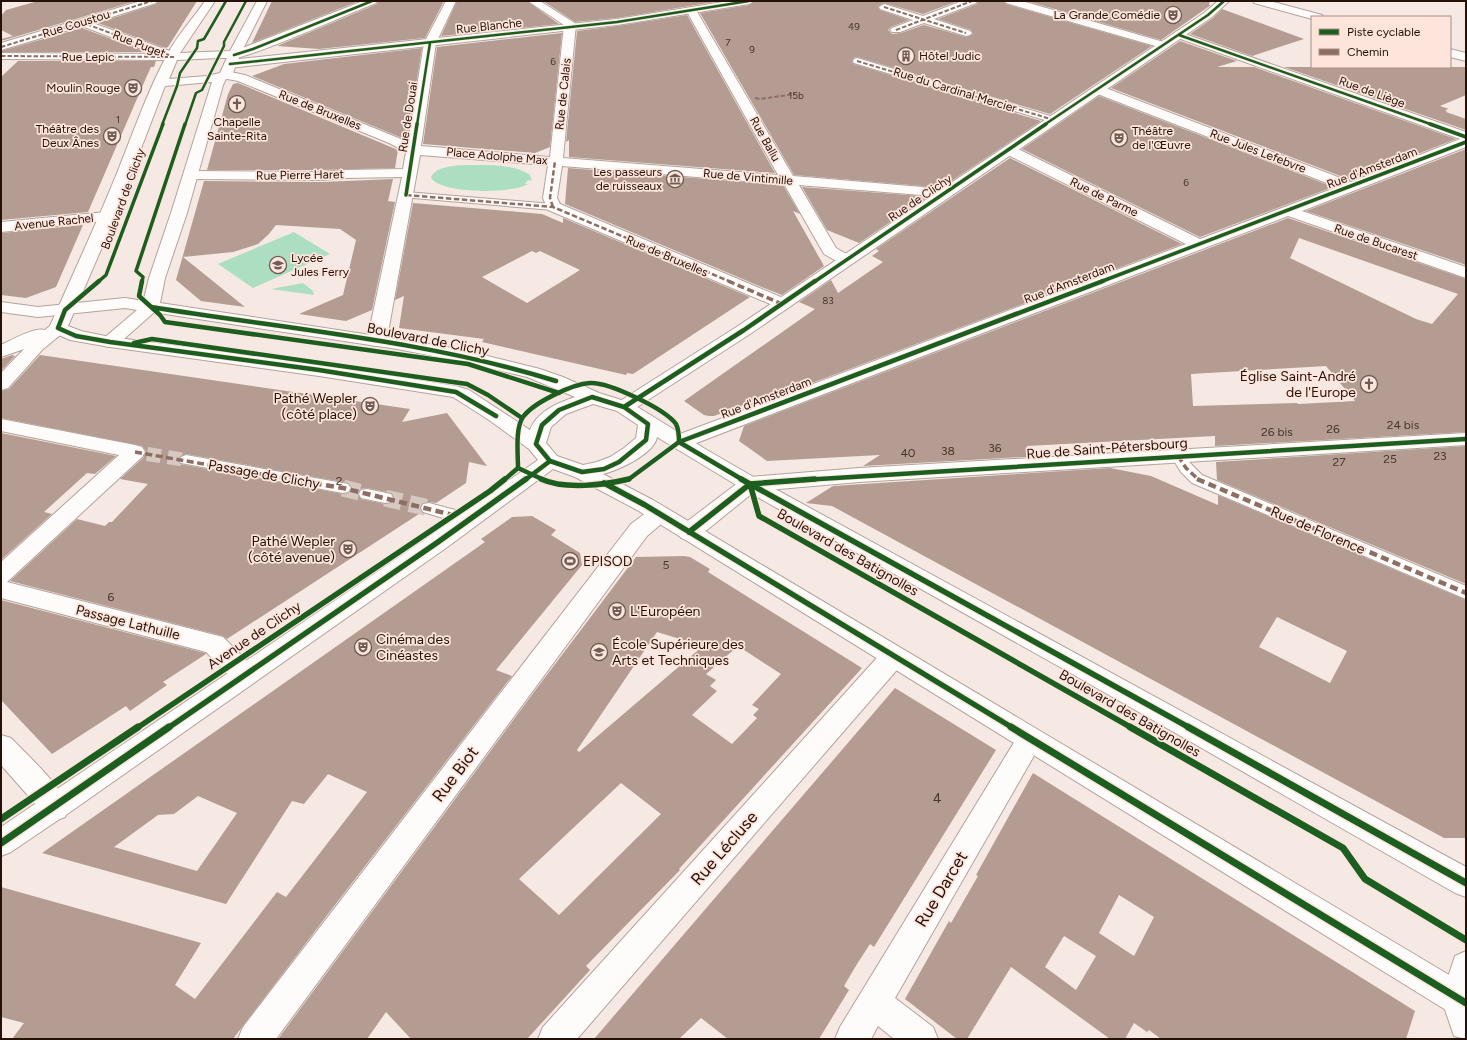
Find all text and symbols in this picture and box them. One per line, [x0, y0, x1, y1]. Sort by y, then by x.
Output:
theatre icon: La Grande Comédie [1163, 5, 1183, 25]
street label: Rue Coustou [41, 7, 111, 41]
place label: La Grande Comédie [1053, 8, 1160, 22]
street label: Rue Blanche [455, 16, 523, 36]
legend [1311, 16, 1451, 68]
house number: 49 [848, 20, 860, 33]
text: Piste cyclable [1347, 25, 1421, 39]
street label: Rue Puget [111, 28, 168, 61]
house number: 7 [725, 36, 731, 49]
house number: 9 [749, 43, 755, 56]
text: Chemin [1347, 45, 1389, 59]
building icon: Hôtel Judic [896, 46, 916, 66]
place label: Hôtel Judic [919, 49, 981, 63]
street label: Rue Lepic [62, 50, 115, 64]
house number: 6 [550, 55, 556, 68]
street label: Rue de Calais [552, 57, 574, 131]
street label: Rue du Cardinal Mercier [892, 65, 1018, 115]
street label: Rue de Liège [1337, 74, 1407, 111]
theatre icon: Moulin Rouge [123, 78, 143, 98]
place label: Moulin Rouge [46, 81, 120, 95]
street label: Rue de Douai [396, 81, 420, 153]
street label: Rue de Bruxelles [277, 87, 364, 133]
house number: 15b [788, 89, 804, 102]
church icon: Chapelle Sainte-Rita [227, 94, 247, 114]
house number: 1 [116, 113, 120, 126]
street label: Rue Ballu [747, 114, 783, 164]
place label: Chapelle Sainte-Rita [207, 115, 267, 143]
place label: Théâtre des Deux Ânes [36, 122, 99, 150]
place label: Théâtre de l'Œuvre [1132, 124, 1191, 152]
theatre icon: Théâtre des Deux Ânes [102, 126, 122, 146]
street label: Rue Jules Lefebvre [1208, 126, 1308, 176]
theatre icon: Théâtre de l'Œuvre [1109, 128, 1129, 148]
street label: Rue d'Amsterdam [1325, 144, 1419, 192]
street label: Place Adolphe Max [446, 145, 549, 167]
street label: Boulevard de Clichy [98, 146, 148, 251]
place label: Les passeurs de ruisseaux [593, 165, 662, 193]
street label: Rue de Vintimille [702, 166, 794, 188]
street label: Rue Pierre Haret [256, 167, 345, 183]
museum icon: Les passeurs de ruisseaux [665, 169, 685, 189]
street label: Rue de Clichy [886, 171, 955, 224]
street label: Rue de Parme [1068, 174, 1141, 220]
house number: 6 [1183, 176, 1189, 189]
street label: Avenue Rachel [14, 211, 94, 233]
street label: Rue de Bucarest [1332, 221, 1420, 263]
street label: Rue de Bruxelles [624, 232, 711, 280]
place label: Lycée Jules Ferry [291, 251, 350, 279]
school or university icon: Lycée Jules Ferry [268, 255, 288, 275]
street label: Rue d'Amsterdam [1022, 259, 1116, 307]
house number: 83 [822, 294, 834, 307]
street label: Boulevard de Clichy [365, 319, 491, 360]
place label: Église Saint-André de l'Europe [1240, 368, 1356, 401]
street label: Rue d'Amsterdam [719, 374, 813, 422]
church icon: Église Saint-André de l'Europe [1359, 374, 1379, 394]
place label: Pathé Wepler (côté place) [273, 390, 357, 423]
theatre icon: Pathé Wepler (côté place) [360, 396, 380, 416]
house number: 24 bis [1387, 418, 1420, 432]
house number: 26 [1326, 422, 1340, 436]
house number: 26 bis [1261, 425, 1293, 439]
street label: Rue de Saint-Pétersbourg [1026, 434, 1188, 463]
house number: 36 [988, 441, 1002, 455]
house number: 38 [941, 444, 955, 458]
house number: 40 [900, 446, 916, 460]
house number: 23 [1433, 449, 1447, 463]
house number: 25 [1383, 452, 1397, 466]
house number: 27 [1332, 455, 1346, 469]
street label: Passage de Clichy [207, 456, 322, 493]
house number: 2 [336, 474, 342, 488]
street label: Rue de Florence [1268, 503, 1368, 558]
street label: Boulevard des Batignolles [774, 505, 921, 600]
place label: Pathé Wepler (côté avenue) [248, 533, 335, 566]
theatre icon: Pathé Wepler (côté avenue) [338, 539, 358, 559]
sports icon: EPISOD [560, 551, 580, 571]
place label: EPISOD [583, 553, 632, 570]
house number: 5 [663, 558, 670, 572]
house number: 6 [108, 590, 115, 604]
street label: Avenue de Clichy [204, 597, 305, 673]
street label: Passage Lathuille [74, 601, 182, 644]
theatre icon: L'Européen [607, 601, 627, 621]
place label: L'Européen [630, 603, 701, 620]
place label: Cinéma des Cinéastes [376, 631, 450, 664]
place label: École Supérieure des Arts et Techniques [612, 636, 744, 669]
theatre icon: Cinéma des Cinéastes [353, 637, 373, 657]
school or university icon: École Supérieure des Arts et Techniques [589, 642, 609, 662]
street label: Boulevard des Batignolles [1056, 666, 1203, 761]
street label: Rue Biot [428, 742, 482, 806]
house number: 4 [933, 790, 942, 807]
street label: Rue Lécluse [686, 807, 762, 889]
street label: Rue Darcet [911, 848, 971, 930]

